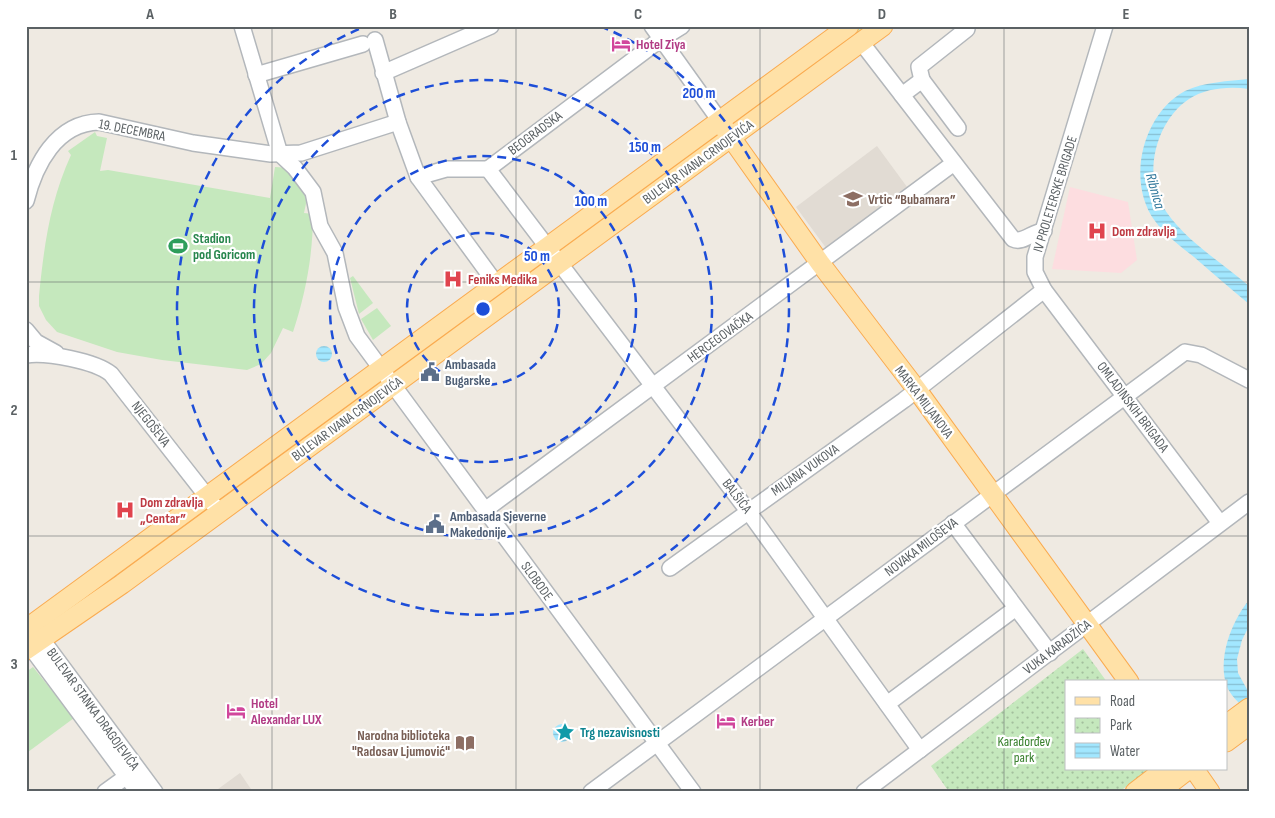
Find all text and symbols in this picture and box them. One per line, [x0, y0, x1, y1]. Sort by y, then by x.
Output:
text: A [145, 5, 154, 24]
text: B [389, 5, 397, 24]
text: C [634, 5, 642, 24]
text: D [878, 5, 886, 24]
text: E [1123, 5, 1130, 24]
hotel icon: Hotel Ziya [610, 33, 632, 55]
place label: Hotel Ziya [636, 36, 686, 53]
text: 200 m [682, 84, 716, 103]
street label: BEOGRADSKA [505, 107, 566, 159]
street label: 19. DECEMBRA [97, 115, 168, 145]
street label: BULEVAR IVANA CRNOJEVIĆA [639, 116, 757, 208]
street label: IV PROLETERSKE BRIGADE [1029, 134, 1081, 254]
text: 150 m [629, 138, 661, 157]
text: 1 [11, 146, 18, 165]
water label: Ribnica [1141, 171, 1169, 211]
school or university icon: Vrtic “Bubamara” [842, 188, 864, 210]
place label: Vrtic “Bubamara” [868, 191, 956, 208]
text: 100 m [575, 192, 607, 211]
hospital icon: Dom zdravlja [1086, 220, 1108, 242]
place label: Dom zdravlja [1112, 223, 1176, 240]
place label: Stadion pod Goricom [193, 230, 255, 263]
sports icon: Stadion pod Goricom [167, 235, 189, 257]
text: 50 m [524, 247, 550, 266]
hospital icon: Feniks Medika [442, 268, 464, 290]
place label: Feniks Medika [468, 271, 538, 288]
centre of rings [474, 300, 492, 318]
street label: HERCEGOVAČKA [684, 307, 757, 366]
place label: Ambasada Bugarske [444, 356, 496, 389]
street label: OMLADINSKIH BRIGADA [1093, 358, 1173, 456]
public building icon: Ambasada Bugarske [419, 361, 441, 383]
street label: MARKA MILJANOVA [891, 362, 957, 442]
street label: BULEVAR IVANA CRNOJEVIĆA [288, 373, 406, 465]
street label: NJEGOŠEVA [128, 398, 175, 451]
text: 2 [10, 401, 18, 420]
street label: MILJANA VUKOVA [768, 440, 843, 500]
street label: BALŠIĆA [718, 475, 756, 517]
place label: Dom zdravlja „Centar” [140, 494, 204, 527]
hospital icon: Dom zdravlja „Centar” [114, 499, 136, 521]
place label: Ambasada Sjeverne Makedonije [449, 508, 546, 541]
public building icon: Ambasada Sjeverne Makedonije [424, 513, 446, 535]
street label: NOVAKA MILOŠEVA [881, 513, 962, 580]
street label: SLOBODE [517, 558, 557, 604]
street label: VUKA KARADŽIĆA [1020, 615, 1095, 678]
street label: BULEVAR STANKA DRAGOJEVIĆA [43, 645, 144, 774]
text: 3 [10, 655, 18, 674]
legend [1065, 680, 1228, 770]
text: Road [1110, 692, 1135, 711]
place label: Hotel Alexandar LUX [250, 695, 322, 728]
hotel icon: Hotel Alexandar LUX [225, 700, 247, 722]
hotel icon: Kerber [715, 710, 737, 732]
place label: Kerber [741, 713, 775, 730]
text: Park [1110, 716, 1132, 735]
place icon: Trg nezavisnosti [554, 721, 576, 743]
place label: Trg nezavisnosti [580, 724, 660, 741]
place label: Narodna biblioteka "Radosav Ljumović" [352, 727, 450, 760]
library icon: Narodna biblioteka "Radosav Ljumović" [454, 732, 476, 754]
park label: Karađorđev park [997, 733, 1051, 766]
text: Water [1110, 742, 1141, 761]

